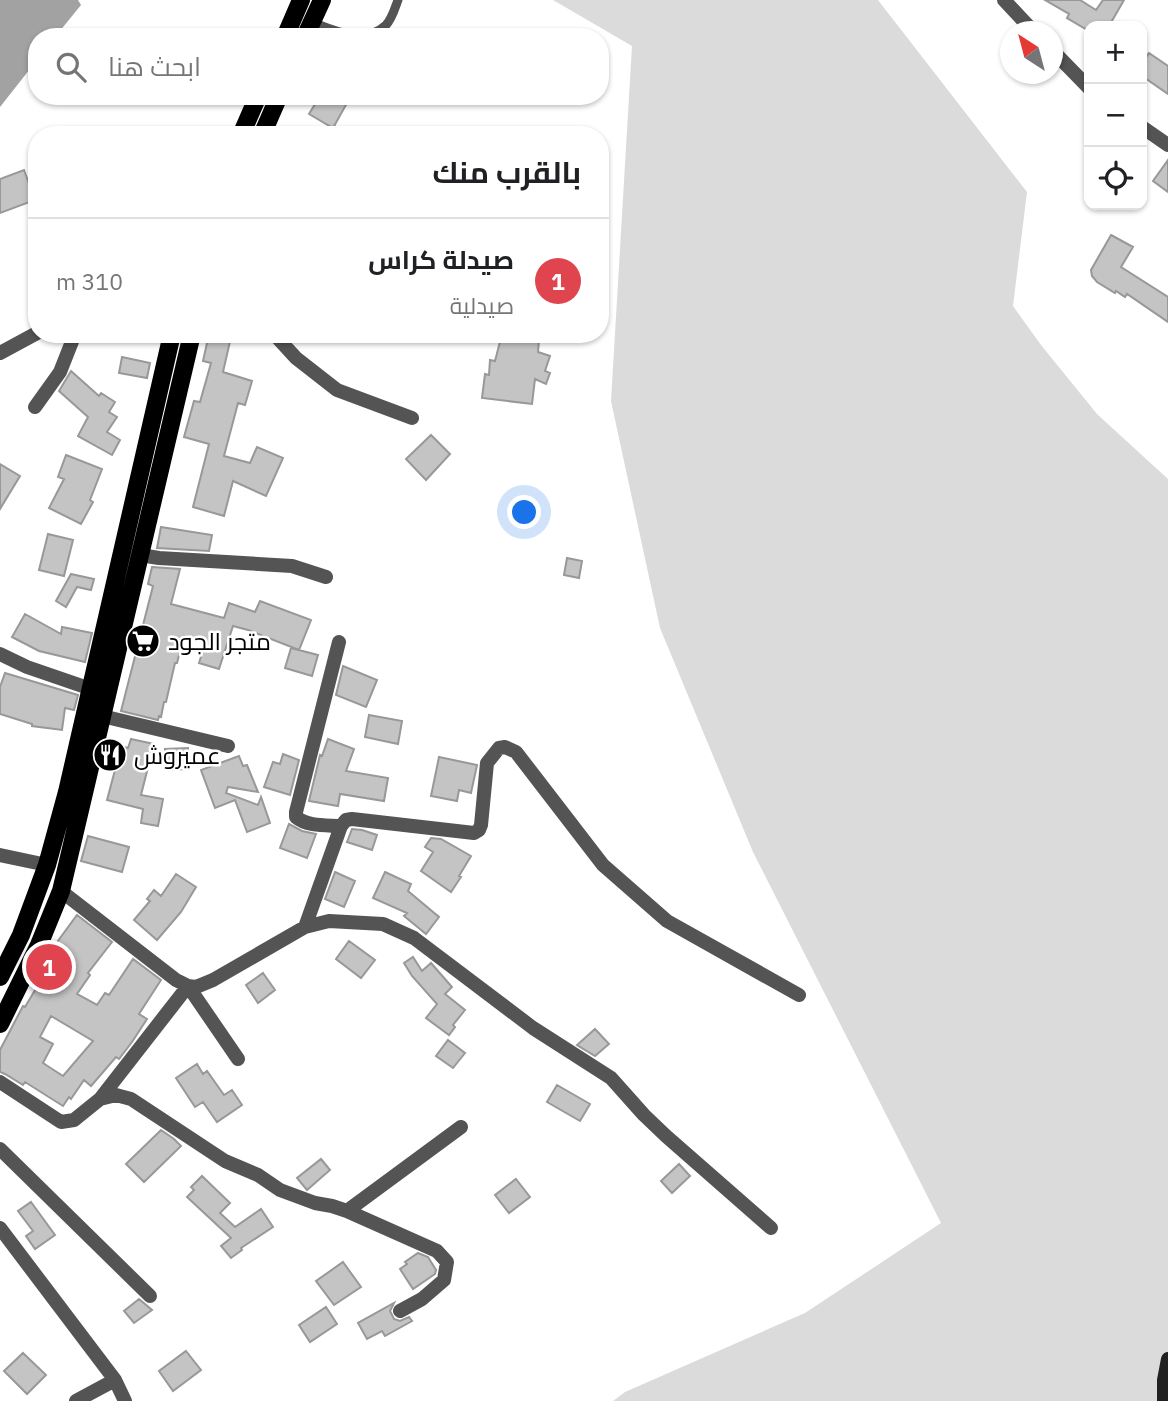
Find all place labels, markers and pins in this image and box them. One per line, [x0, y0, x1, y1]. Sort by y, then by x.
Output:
supermarket icon: متجر الجود [124, 622, 162, 660]
place label: متجر الجود [168, 625, 271, 657]
restaurant icon: عميروش [91, 736, 129, 774]
place label: عميروش [134, 739, 221, 771]
pin: 1 [26, 941, 72, 993]

